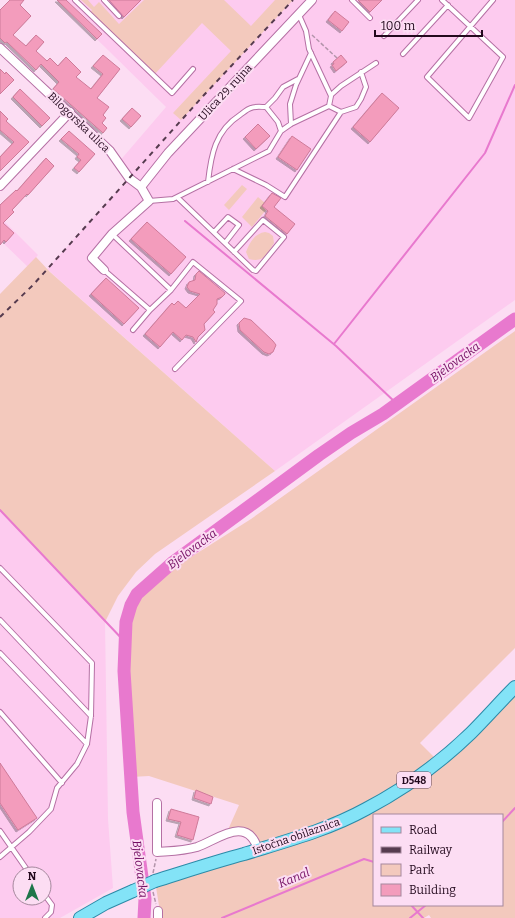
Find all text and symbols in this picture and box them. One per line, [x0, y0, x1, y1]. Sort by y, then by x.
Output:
scale bar [375, 12, 482, 38]
text: 100 m [381, 19, 416, 33]
street label: Ulica 29. rujna [196, 61, 255, 123]
street label: Bilogorska ulica [45, 90, 112, 155]
water label: Bjelovacka [427, 339, 483, 385]
water label: Bjelovacka [165, 526, 219, 572]
road number: D548 [397, 772, 431, 788]
legend [373, 814, 503, 906]
street label: Istočna obilaznica [251, 815, 342, 858]
text: Road [409, 823, 437, 837]
water label: Bjelovacka [130, 839, 150, 899]
text: Railway [409, 843, 453, 857]
text: Park [409, 863, 435, 877]
water label: Kanal [276, 865, 312, 891]
north arrow [12, 866, 52, 906]
text: N [28, 870, 37, 883]
text: Building [409, 883, 456, 897]

